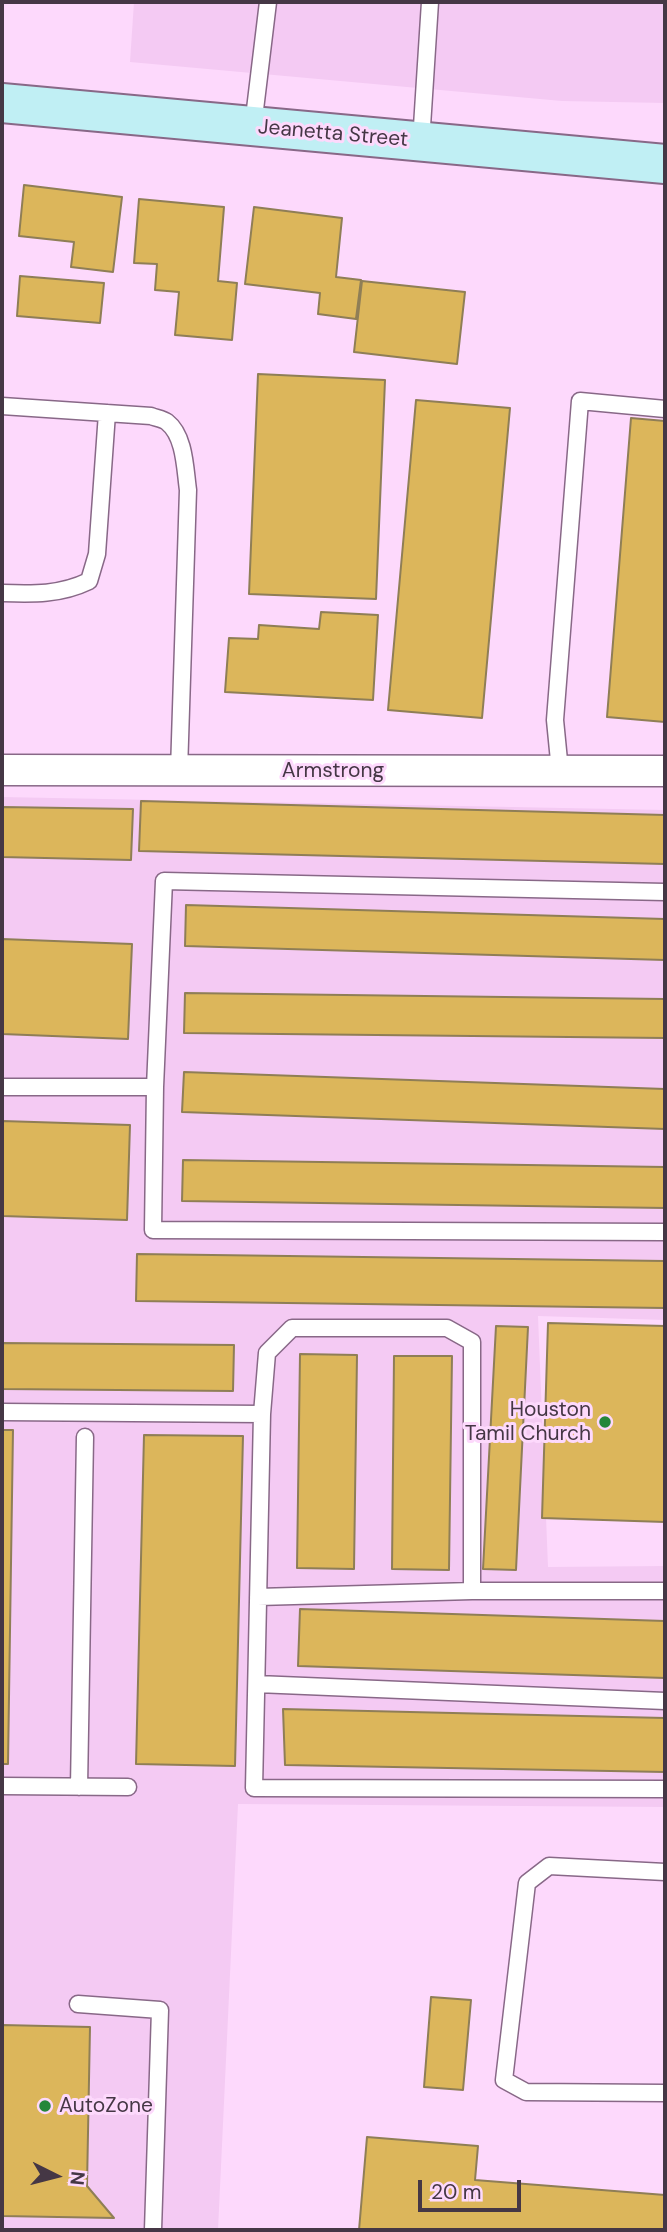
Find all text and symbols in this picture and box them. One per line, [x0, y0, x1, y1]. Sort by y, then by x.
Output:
street label: Jeanetta Street [257, 115, 409, 153]
street label: Armstrong [282, 758, 384, 784]
place label: Houston Tamil Church [465, 1397, 591, 1447]
marker: Houston Tamil Church [597, 1414, 613, 1430]
place label: AutoZone [59, 2093, 153, 2119]
marker: AutoZone [37, 2098, 53, 2114]
north arrow [21, 2141, 91, 2211]
scale bar [422, 2166, 525, 2210]
text: N [64, 2170, 91, 2186]
text: 20 m [431, 2178, 482, 2206]

